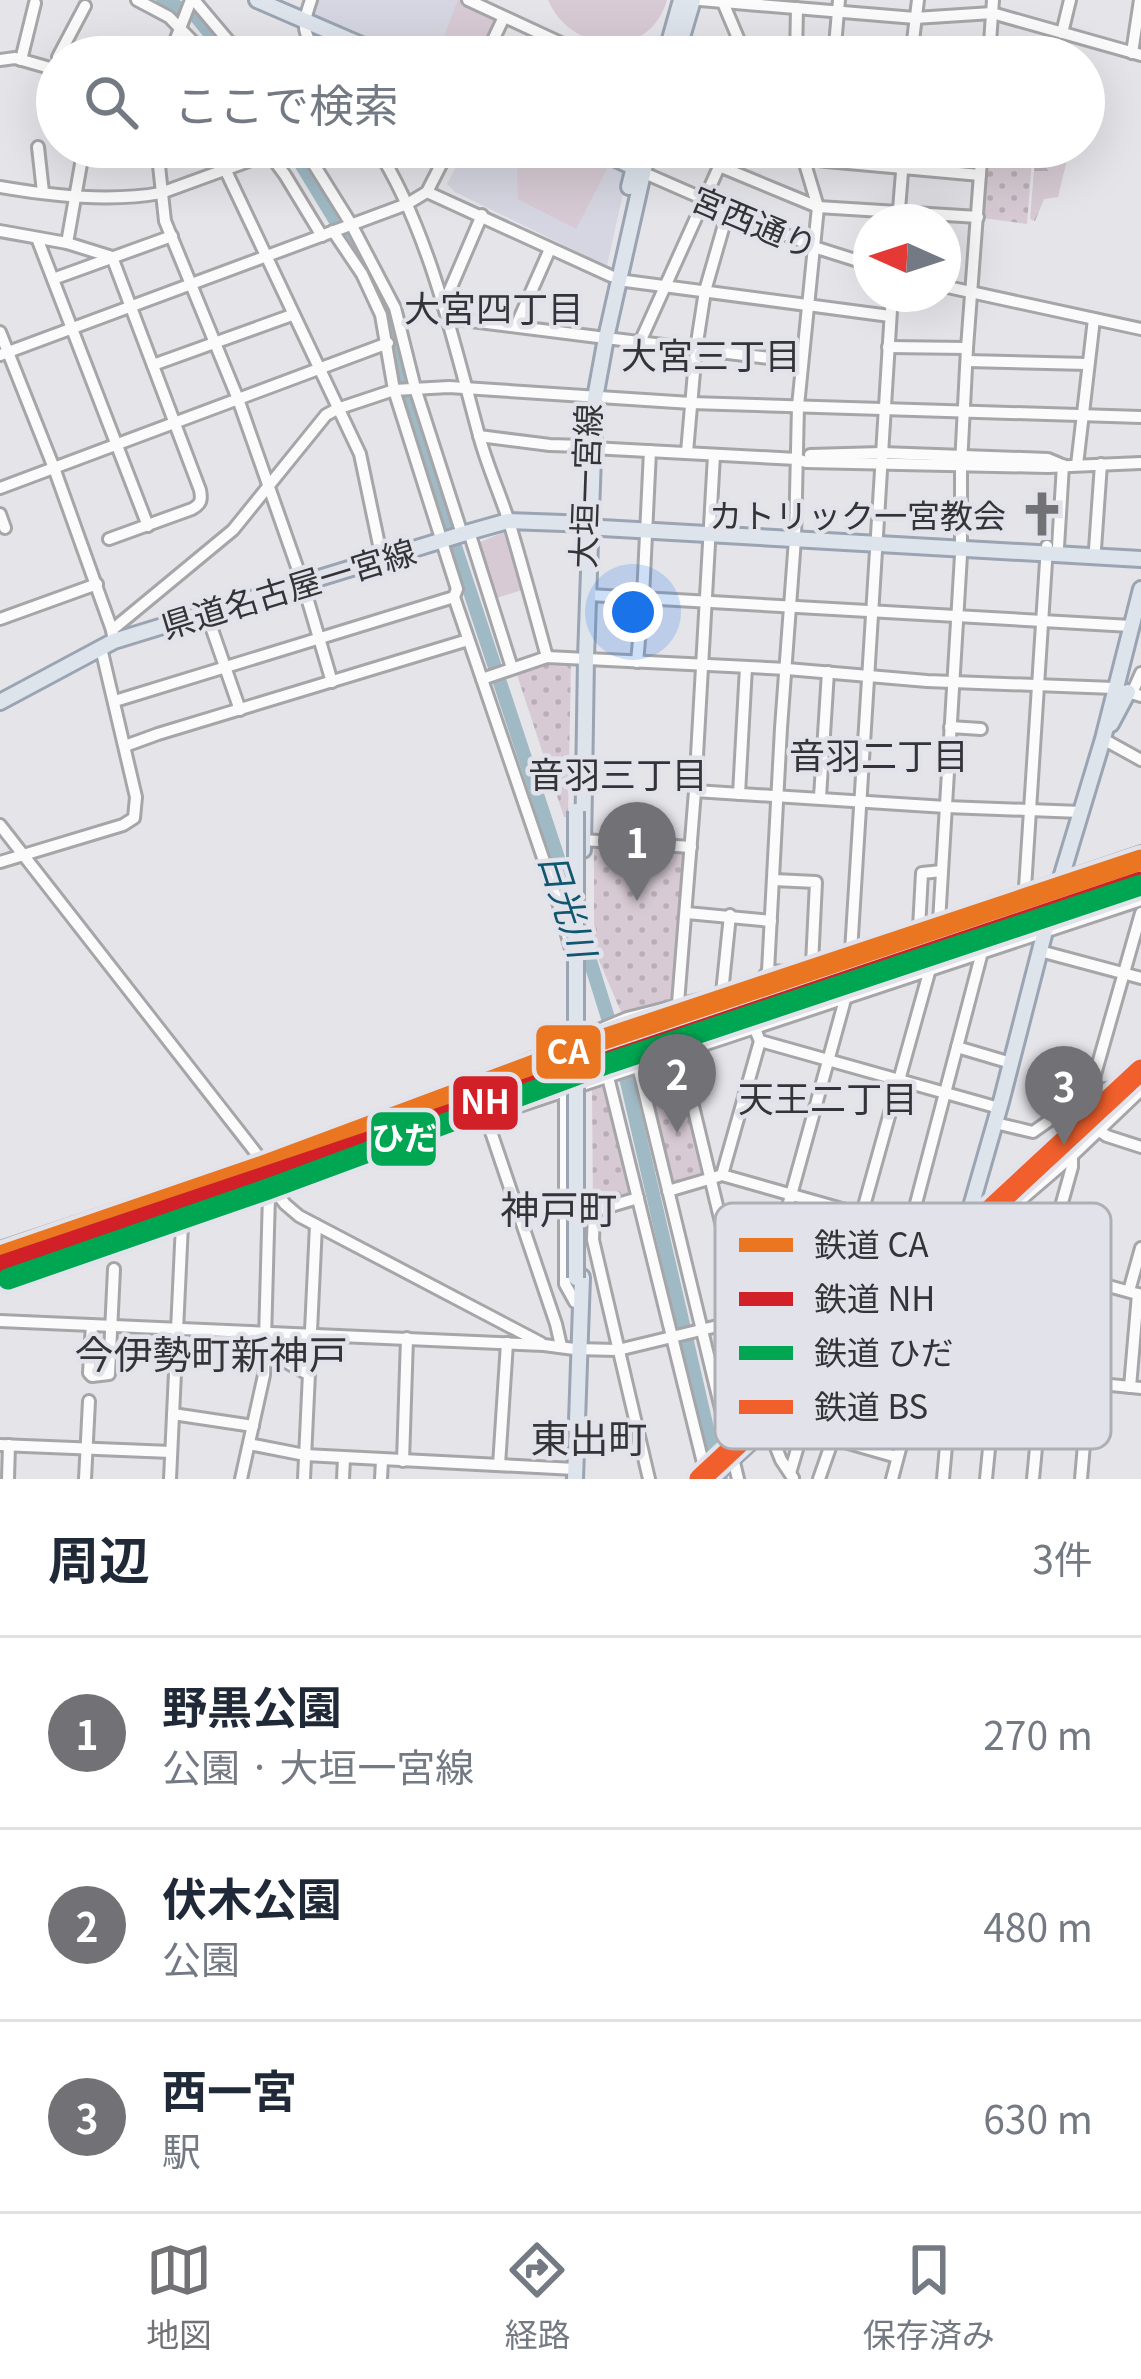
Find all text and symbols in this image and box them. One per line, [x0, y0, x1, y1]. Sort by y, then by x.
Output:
search box [36, 36, 1105, 168]
icon: search [78, 69, 144, 135]
text: ここで検索 [174, 70, 399, 135]
street label: 宮西通り [685, 173, 825, 269]
north arrow [853, 204, 961, 312]
district label: 大宮四丁目 [404, 280, 584, 332]
district label: 大宮三丁目 [621, 327, 801, 379]
street label: 大垣一宮線 [557, 403, 611, 569]
church icon: カトリック一宮教会 [1017, 489, 1067, 539]
place label: カトリック一宮教会 [709, 490, 1006, 538]
street label: 県道名古屋一宮線 [155, 525, 421, 649]
your location [603, 582, 663, 642]
district label: 音羽二丁目 [789, 727, 969, 779]
district label: 音羽三丁目 [528, 746, 708, 798]
pin: 1 [598, 802, 676, 901]
water label: 日光川 [529, 845, 613, 967]
line badge: CA [534, 1023, 603, 1081]
text: CA [547, 1026, 590, 1074]
pin: 2 [638, 1034, 716, 1133]
pin: 3 [1025, 1046, 1103, 1145]
district label: 天王二丁目 [738, 1070, 918, 1122]
line badge: NH [451, 1074, 520, 1132]
text: NH [460, 1076, 510, 1124]
line badge: ひだ [369, 1110, 438, 1168]
text: ひだ [371, 1112, 437, 1160]
district label: 神戸町 [500, 1179, 618, 1235]
legend [715, 1203, 1111, 1449]
text: 鉄道 CA [814, 1219, 929, 1267]
text: 鉄道 NH [814, 1273, 935, 1321]
district label: 今伊勢町新神戸 [74, 1324, 348, 1380]
text: 鉄道 ひだ [814, 1327, 953, 1375]
text: 鉄道 BS [814, 1381, 928, 1429]
district label: 東出町 [530, 1408, 648, 1464]
text: 周辺 [48, 1520, 150, 1594]
text: 3件 [1032, 1529, 1093, 1585]
text: 野黒公園 [162, 1672, 342, 1737]
text: 1 [75, 1705, 99, 1761]
text: 270 m [983, 1705, 1093, 1761]
text: 公園 · 大垣一宮線 [162, 1737, 474, 1793]
text: 伏木公園 [162, 1864, 342, 1929]
text: 2 [75, 1897, 99, 1953]
text: 480 m [983, 1897, 1093, 1953]
text: 公園 [162, 1929, 240, 1985]
text: 西一宮 [162, 2056, 297, 2121]
text: 3 [75, 2089, 99, 2145]
text: 630 m [983, 2089, 1093, 2145]
text: 駅 [162, 2121, 201, 2177]
tab: 地図 [146, 2237, 212, 2357]
tab: 経路 [504, 2237, 570, 2357]
tab: 保存済み [863, 2237, 995, 2357]

